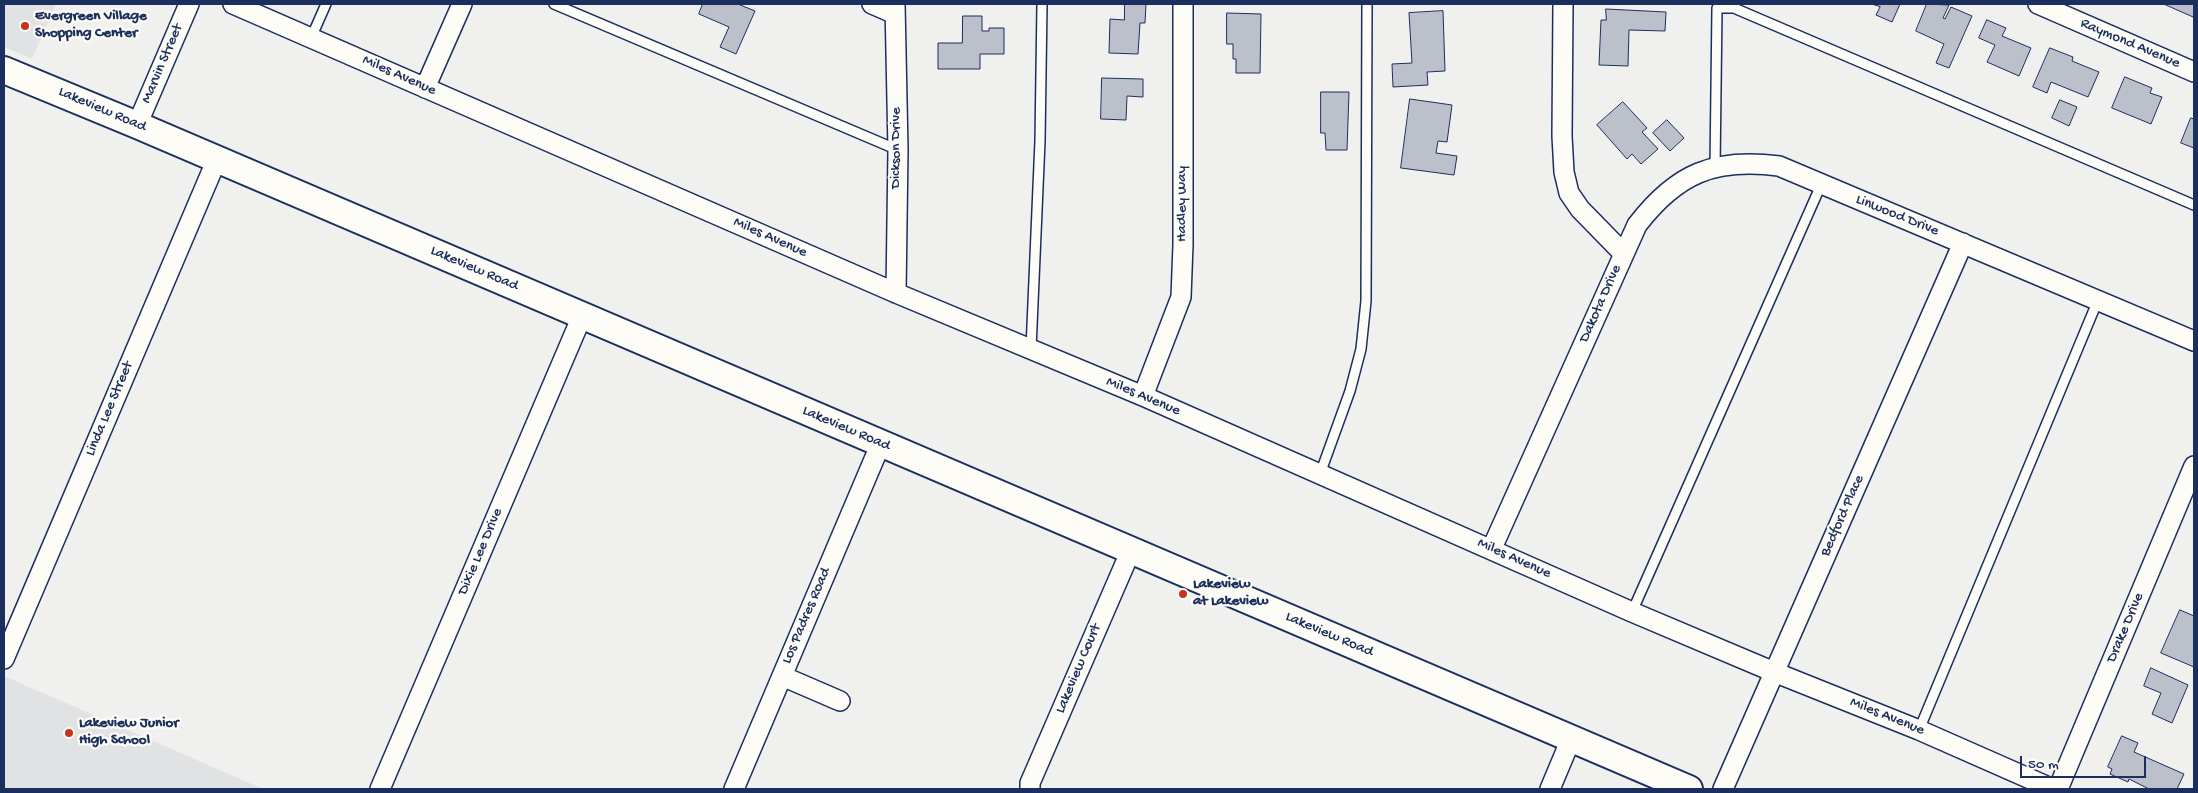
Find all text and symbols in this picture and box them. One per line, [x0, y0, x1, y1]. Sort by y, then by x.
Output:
place label: Evergreen Village Shopping Center [35, 8, 147, 43]
street label: Raymond Avenue [2077, 15, 2183, 73]
marker: Evergreen Village Shopping Center [19, 20, 31, 32]
street label: Marvin Street [138, 22, 188, 106]
street label: Miles Avenue [359, 52, 439, 100]
street label: Lakeview Road [55, 83, 149, 137]
street label: Dickson Drive [888, 107, 906, 189]
street label: Hadley Way [1174, 166, 1192, 242]
street label: Linwood Drive [1853, 191, 1941, 241]
street label: Miles Avenue [730, 214, 810, 262]
street label: Lakeview Road [427, 242, 521, 296]
street label: Dakota Drive [1576, 262, 1626, 346]
street label: Linda Lee Street [82, 359, 138, 459]
street label: Miles Avenue [1103, 373, 1183, 421]
street label: Lakeview Road [799, 402, 893, 456]
street label: Bedford Place [1817, 473, 1869, 559]
street label: Dixie Lee Drive [455, 506, 507, 598]
street label: Miles Avenue [1474, 535, 1554, 583]
street label: Los Padres Road [779, 565, 835, 667]
place label: Lakeview at Lakeview [1193, 576, 1268, 611]
marker: Lakeview at Lakeview [1177, 588, 1189, 600]
street label: Drake Drive [2103, 590, 2149, 666]
street label: Lakeview Road [1282, 608, 1376, 662]
street label: Lakeview Court [1052, 622, 1106, 716]
street label: Miles Avenue [1847, 694, 1927, 740]
place label: Lakeview Junior High School [79, 715, 178, 750]
marker: Lakeview Junior High School [63, 727, 75, 739]
scale bar [2023, 746, 2149, 778]
text: 50 m [2028, 756, 2059, 774]

